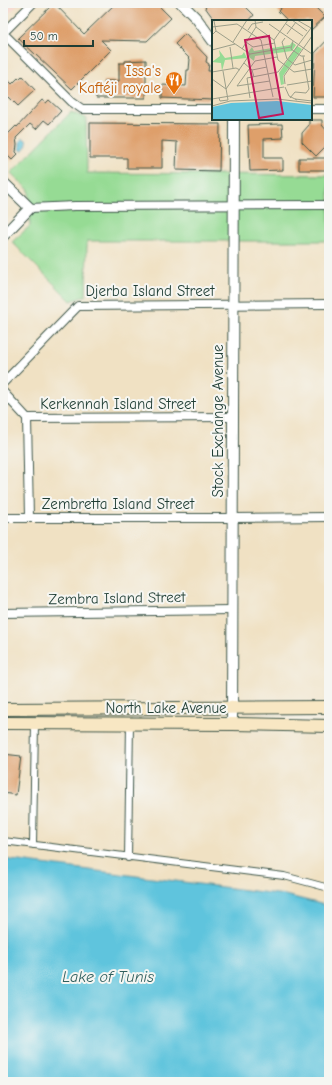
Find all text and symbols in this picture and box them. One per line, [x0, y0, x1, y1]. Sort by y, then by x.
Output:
inset map [212, 20, 312, 120]
scale bar [24, 22, 93, 48]
text: 50 m [30, 29, 58, 43]
place label: Issa's Kaftéji royale [79, 62, 161, 97]
restaurant icon: Issa's Kaftéji royale [164, 70, 184, 95]
street label: Djerba Island Street [85, 282, 215, 300]
street label: Stock Exchange Avenue [209, 344, 227, 497]
street label: Kerkennah Island Street [40, 395, 197, 413]
street label: Zembretta Island Street [42, 495, 195, 513]
street label: Zembra Island Street [48, 588, 186, 608]
street label: North Lake Avenue [105, 699, 227, 717]
water label: Lake of Tunis [62, 968, 154, 986]

